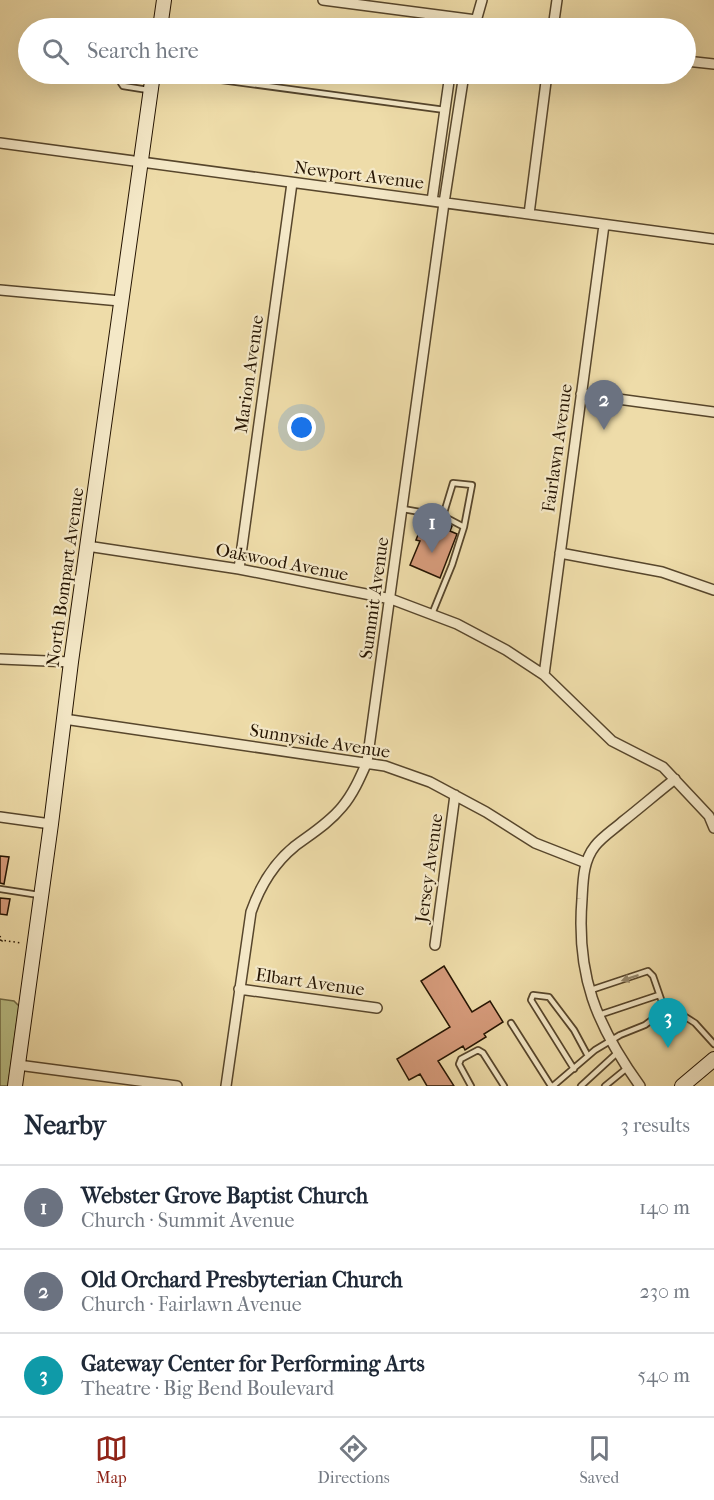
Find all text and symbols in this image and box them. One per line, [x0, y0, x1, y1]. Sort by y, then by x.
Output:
search box [18, 18, 696, 84]
icon: search [39, 35, 72, 68]
text: Search here [87, 38, 199, 64]
street label: Newport Avenue [293, 157, 425, 194]
street label: Marion Avenue [231, 314, 268, 434]
pin: 2 [584, 380, 624, 430]
street label: Fairlawn Avenue [538, 382, 577, 514]
your location [287, 413, 316, 442]
street label: North Bompart Avenue [43, 486, 88, 668]
pin: 1 [412, 504, 452, 553]
street label: Summit Avenue [356, 536, 393, 660]
street label: Oakwood Avenue [214, 539, 350, 586]
street label: Sunnyside Avenue [248, 720, 392, 763]
street label: Jersey Avenue [411, 812, 448, 926]
street label: Elbart Avenue [254, 964, 366, 1001]
one-way arrow [621, 973, 639, 983]
pin: 3 [648, 998, 688, 1048]
text: Nearby [24, 1110, 106, 1141]
text: 3 results [621, 1114, 690, 1137]
text: Webster Grove Baptist Church [81, 1183, 368, 1209]
text: 1 [40, 1196, 47, 1219]
text: 140 m [639, 1196, 690, 1219]
text: Church · Summit Avenue [81, 1209, 294, 1232]
text: Old Orchard Presbyterian Church [81, 1267, 403, 1293]
text: 2 [38, 1280, 49, 1303]
text: 230 m [640, 1280, 690, 1303]
text: Church · Fairlawn Avenue [81, 1293, 302, 1316]
text: Gateway Center for Performing Arts [81, 1351, 425, 1377]
text: 3 [39, 1364, 48, 1387]
text: 540 m [638, 1364, 690, 1387]
text: Theatre · Big Bend Boulevard [81, 1377, 334, 1400]
tab: Map [95, 1432, 128, 1487]
tab: Directions [318, 1432, 390, 1487]
tab: Saved [579, 1432, 619, 1487]

